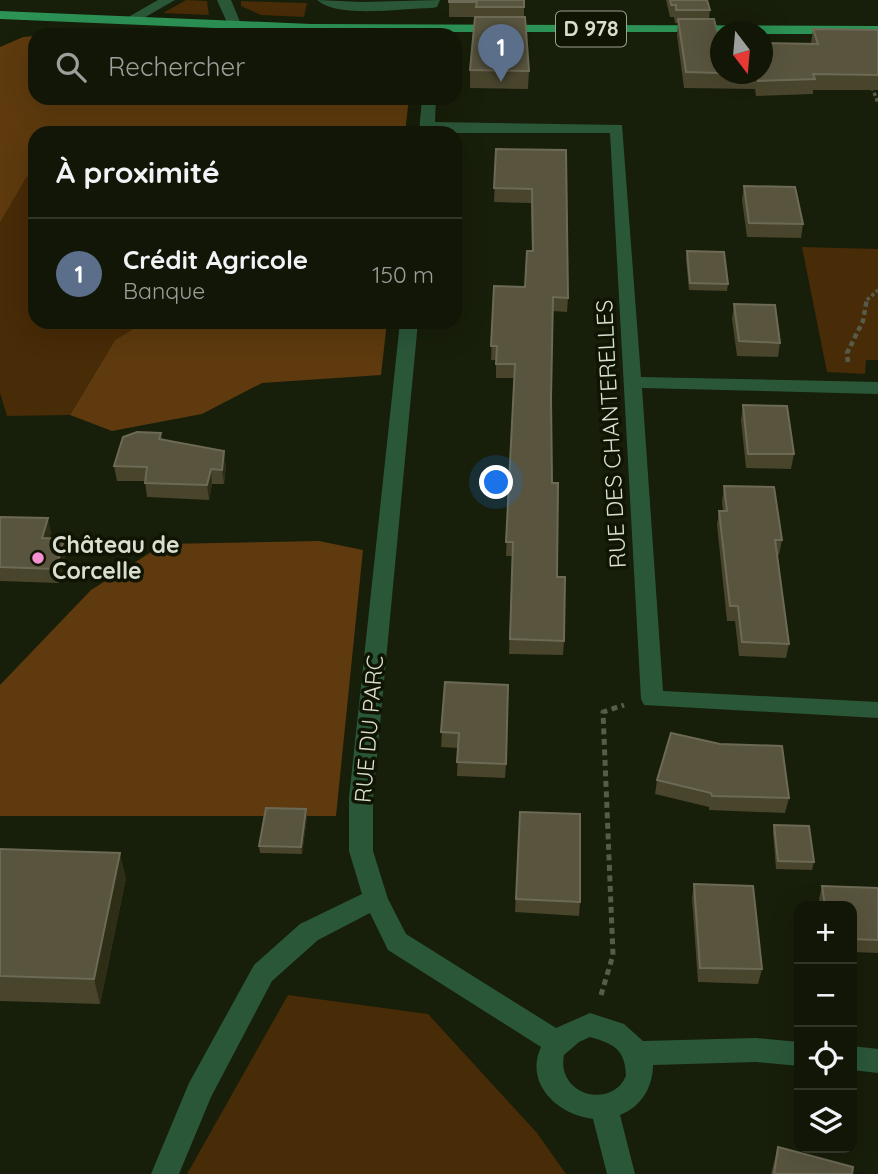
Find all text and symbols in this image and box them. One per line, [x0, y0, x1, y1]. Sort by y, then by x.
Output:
road number: D 978 [556, 12, 626, 46]
north arrow [710, 21, 773, 84]
pin: 1 [478, 24, 524, 82]
search box [28, 28, 462, 105]
icon: search [52, 48, 90, 86]
text: Rechercher [108, 50, 245, 83]
text: À proximité [56, 153, 220, 191]
text: Crédit Agricole [123, 243, 308, 276]
text: 1 [75, 260, 83, 289]
text: 150 m [372, 260, 434, 289]
text: Banque [123, 276, 205, 305]
street label: RUE DES CHANTERELLES [589, 299, 632, 569]
your location [479, 465, 513, 499]
place label: Château de Corcelle [52, 530, 179, 585]
marker: Château de Corcelle [30, 550, 46, 566]
street label: RUE DU PARC [348, 654, 389, 804]
map controls [794, 901, 857, 1153]
button: + [794, 901, 857, 964]
button: − [794, 964, 857, 1027]
button: locate [794, 1027, 857, 1090]
button: layers [794, 1090, 857, 1153]

